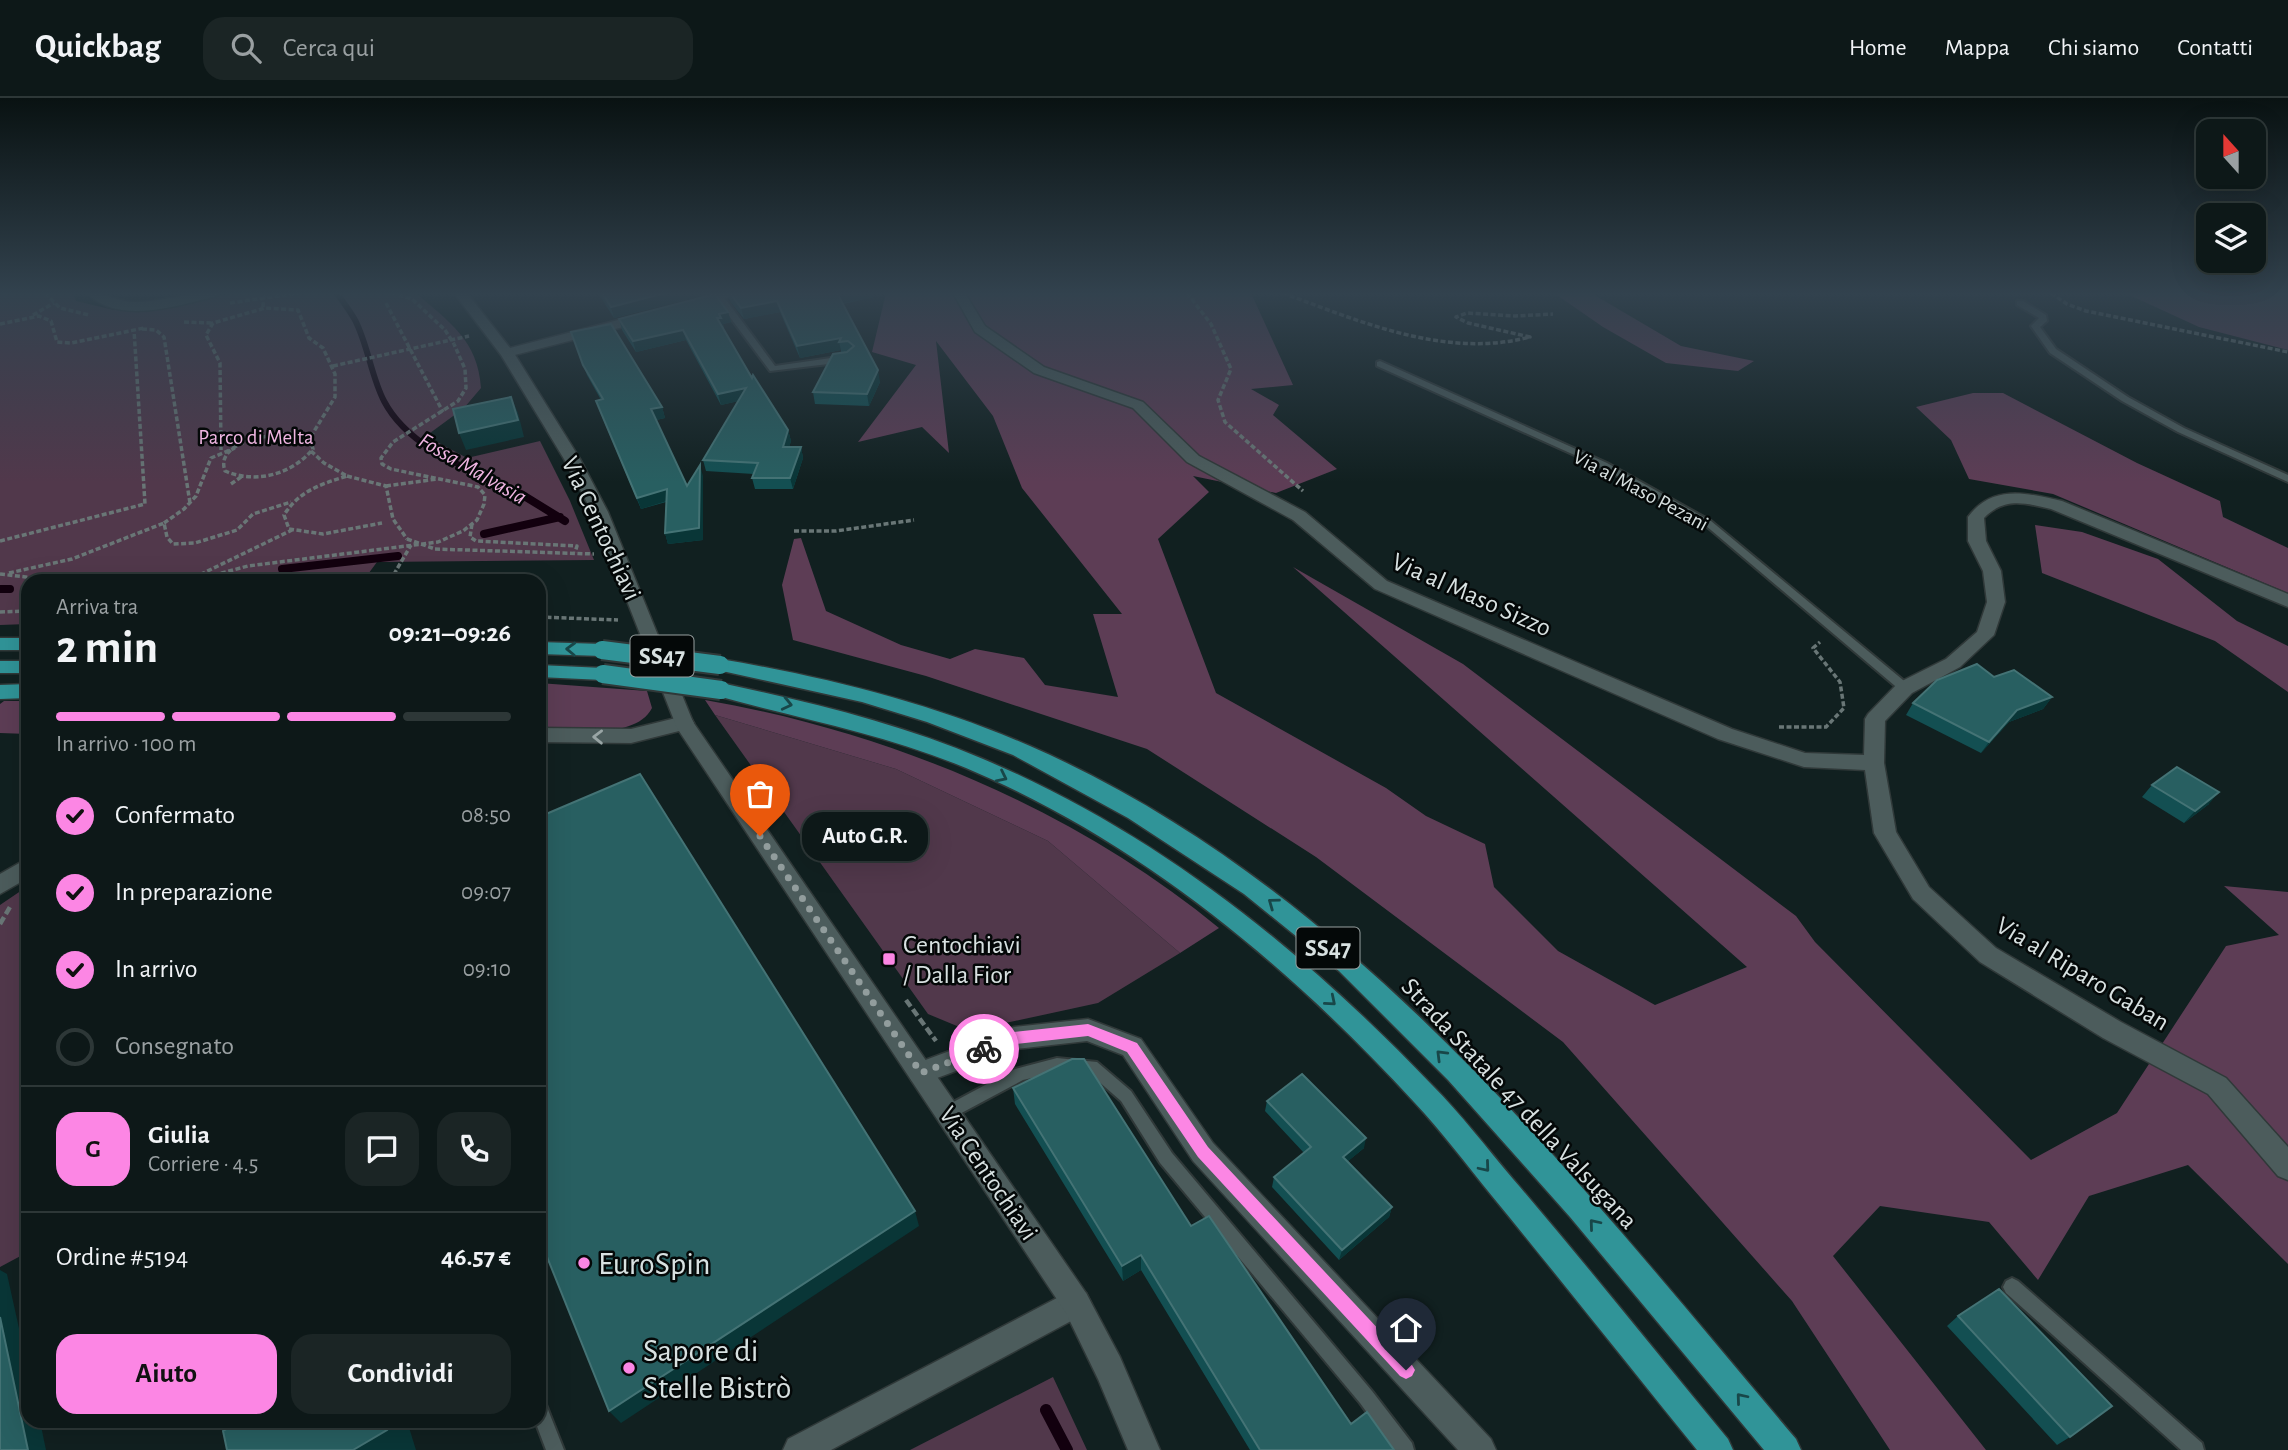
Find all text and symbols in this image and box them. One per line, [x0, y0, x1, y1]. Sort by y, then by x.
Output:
search box [203, 17, 693, 80]
icon: search [227, 29, 265, 67]
text: Quickbag [35, 31, 161, 64]
text: Cerca qui [283, 35, 375, 61]
text: Home [1849, 36, 1907, 60]
text: Mappa [1945, 36, 2010, 60]
text: Chi siamo [2048, 36, 2139, 60]
text: Contatti [2177, 36, 2253, 60]
north arrow [2196, 119, 2266, 189]
map controls [2196, 119, 2266, 273]
button: layers [2196, 203, 2266, 273]
park label: Parco di Melta [198, 427, 314, 448]
water label: Fossa Malvasia [414, 429, 530, 509]
street label: Via al Maso Pezani [1570, 446, 1712, 535]
street label: Via Centochiavi [557, 453, 646, 604]
street label: Via al Maso Sizzo [1388, 548, 1555, 642]
text: Arriva tra [56, 596, 138, 619]
text: 09:21–09:26 [388, 620, 511, 646]
text: 2 min [56, 625, 158, 671]
road number: SS47 [630, 636, 694, 676]
one-way arrow [565, 641, 576, 656]
one-way arrow [781, 696, 793, 710]
one-way arrow [592, 729, 603, 745]
text: In arrivo · 100 m [56, 733, 196, 756]
pin [730, 764, 790, 836]
one-way arrow [995, 769, 1007, 783]
icon: bag [741, 775, 779, 813]
icon: check [56, 797, 94, 835]
text: Confermato [115, 802, 235, 828]
text: 08:50 [461, 804, 511, 827]
callout: Auto G.R. [802, 812, 928, 860]
text: Auto G.R. [822, 825, 908, 848]
icon: check [56, 874, 94, 912]
text: In preparazione [115, 879, 273, 905]
text: 09:07 [461, 881, 511, 904]
one-way arrow [1268, 899, 1281, 911]
street label: Via al Riparo Gaban [1991, 912, 2174, 1036]
road number: SS47 [1296, 928, 1360, 968]
place label: Centochiavi / Dalla Fior [903, 932, 1021, 988]
icon: check [56, 951, 94, 989]
marker: Centochiavi / Dalla Fior [881, 951, 897, 967]
text: In arrivo [115, 956, 198, 982]
text: 09:10 [463, 958, 511, 981]
street label: Strada Statale 47 della Valsugana [1396, 973, 1642, 1234]
one-way arrow [1322, 993, 1335, 1005]
courier [949, 1014, 1019, 1084]
icon: bike [965, 1030, 1003, 1068]
text: Consegnato [115, 1033, 234, 1059]
one-way arrow [1437, 1051, 1450, 1064]
street label: Via Centochiavi [934, 1102, 1042, 1245]
button: chat [345, 1112, 419, 1186]
button: phone [437, 1112, 511, 1186]
text: Giulia [148, 1122, 210, 1148]
text: G [85, 1136, 101, 1162]
text: Corriere · 4.5 [148, 1153, 258, 1176]
one-way arrow [1477, 1159, 1489, 1172]
one-way arrow [1589, 1220, 1602, 1232]
text: Ordine #5194 [56, 1244, 188, 1270]
text: 46.57 € [441, 1244, 511, 1270]
place label: EuroSpin [598, 1248, 710, 1280]
marker: EuroSpin [576, 1255, 592, 1271]
pin [1376, 1298, 1436, 1370]
icon: home [1387, 1309, 1425, 1347]
button: Aiuto [56, 1334, 277, 1414]
button: Condividi [291, 1334, 511, 1414]
place label: Sapore di Stelle Bistrò [643, 1335, 791, 1404]
marker: Sapore di Stelle Bistrò [621, 1360, 637, 1376]
one-way arrow [1737, 1393, 1749, 1406]

